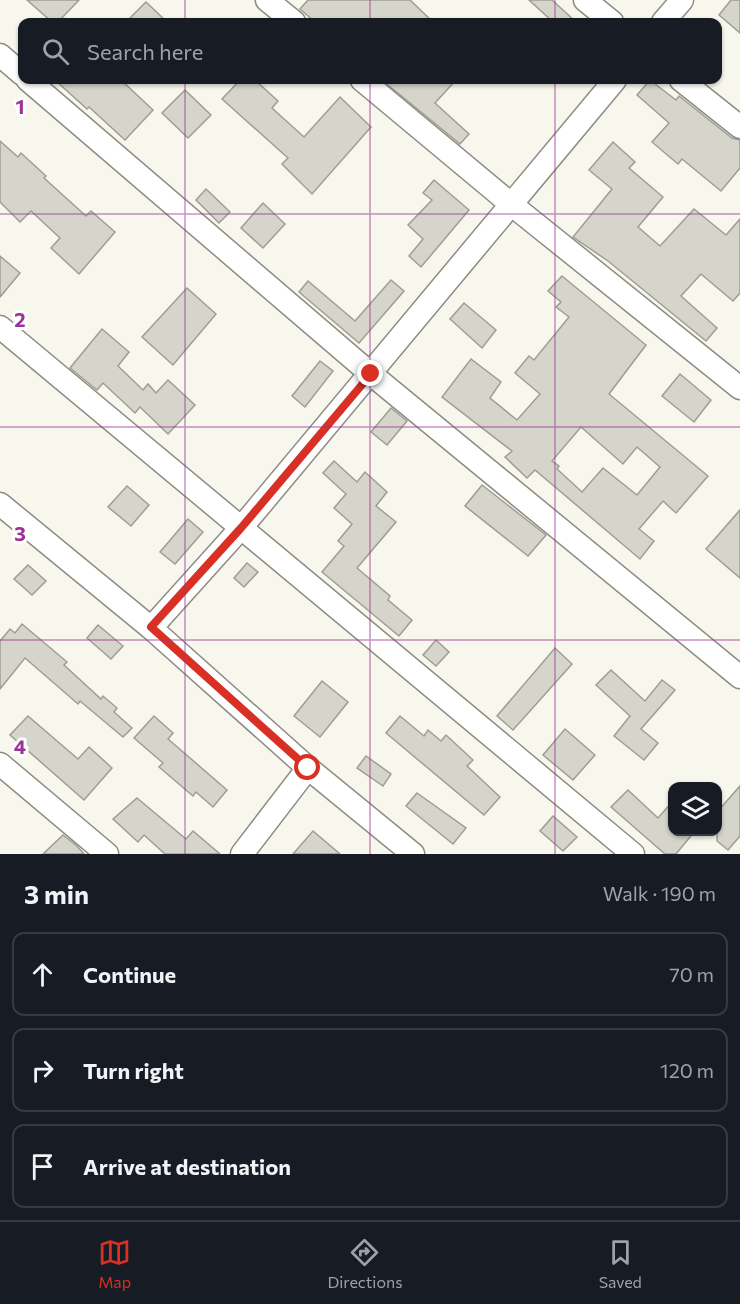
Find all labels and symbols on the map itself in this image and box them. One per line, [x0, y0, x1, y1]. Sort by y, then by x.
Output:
text: 1 [15, 94, 25, 118]
text: 2 [14, 307, 26, 331]
route end [357, 360, 383, 386]
text: 3 [14, 521, 26, 545]
text: 4 [14, 734, 26, 758]
route start [294, 754, 320, 780]

